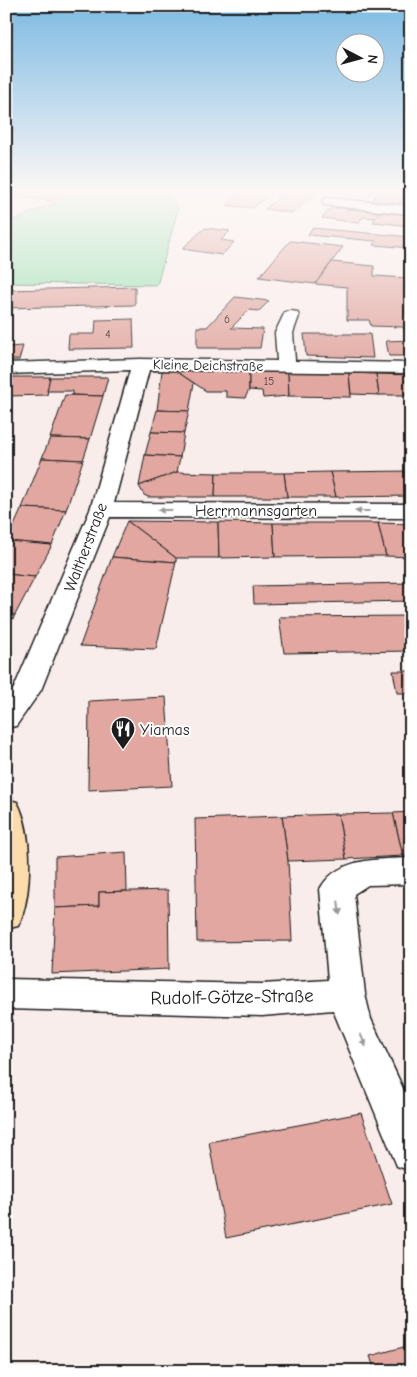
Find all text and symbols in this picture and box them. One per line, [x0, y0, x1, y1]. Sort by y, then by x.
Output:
north arrow [334, 32, 384, 82]
text: N [364, 54, 381, 65]
house number: 6 [224, 313, 230, 326]
house number: 4 [105, 328, 111, 341]
street label: Kleine Deichstraße [153, 356, 263, 375]
house number: 15 [264, 375, 274, 388]
street label: Waltherstraße [61, 500, 111, 594]
street label: Herrmannsgarten [195, 502, 317, 520]
one-way arrow [156, 506, 172, 514]
one-way arrow [354, 507, 370, 515]
restaurant icon: Yiamas [110, 716, 136, 750]
place label: Yiamas [140, 721, 190, 739]
one-way arrow [335, 900, 343, 916]
street label: Rudolf-Götze-Straße [150, 985, 314, 1009]
one-way arrow [359, 1033, 367, 1047]

